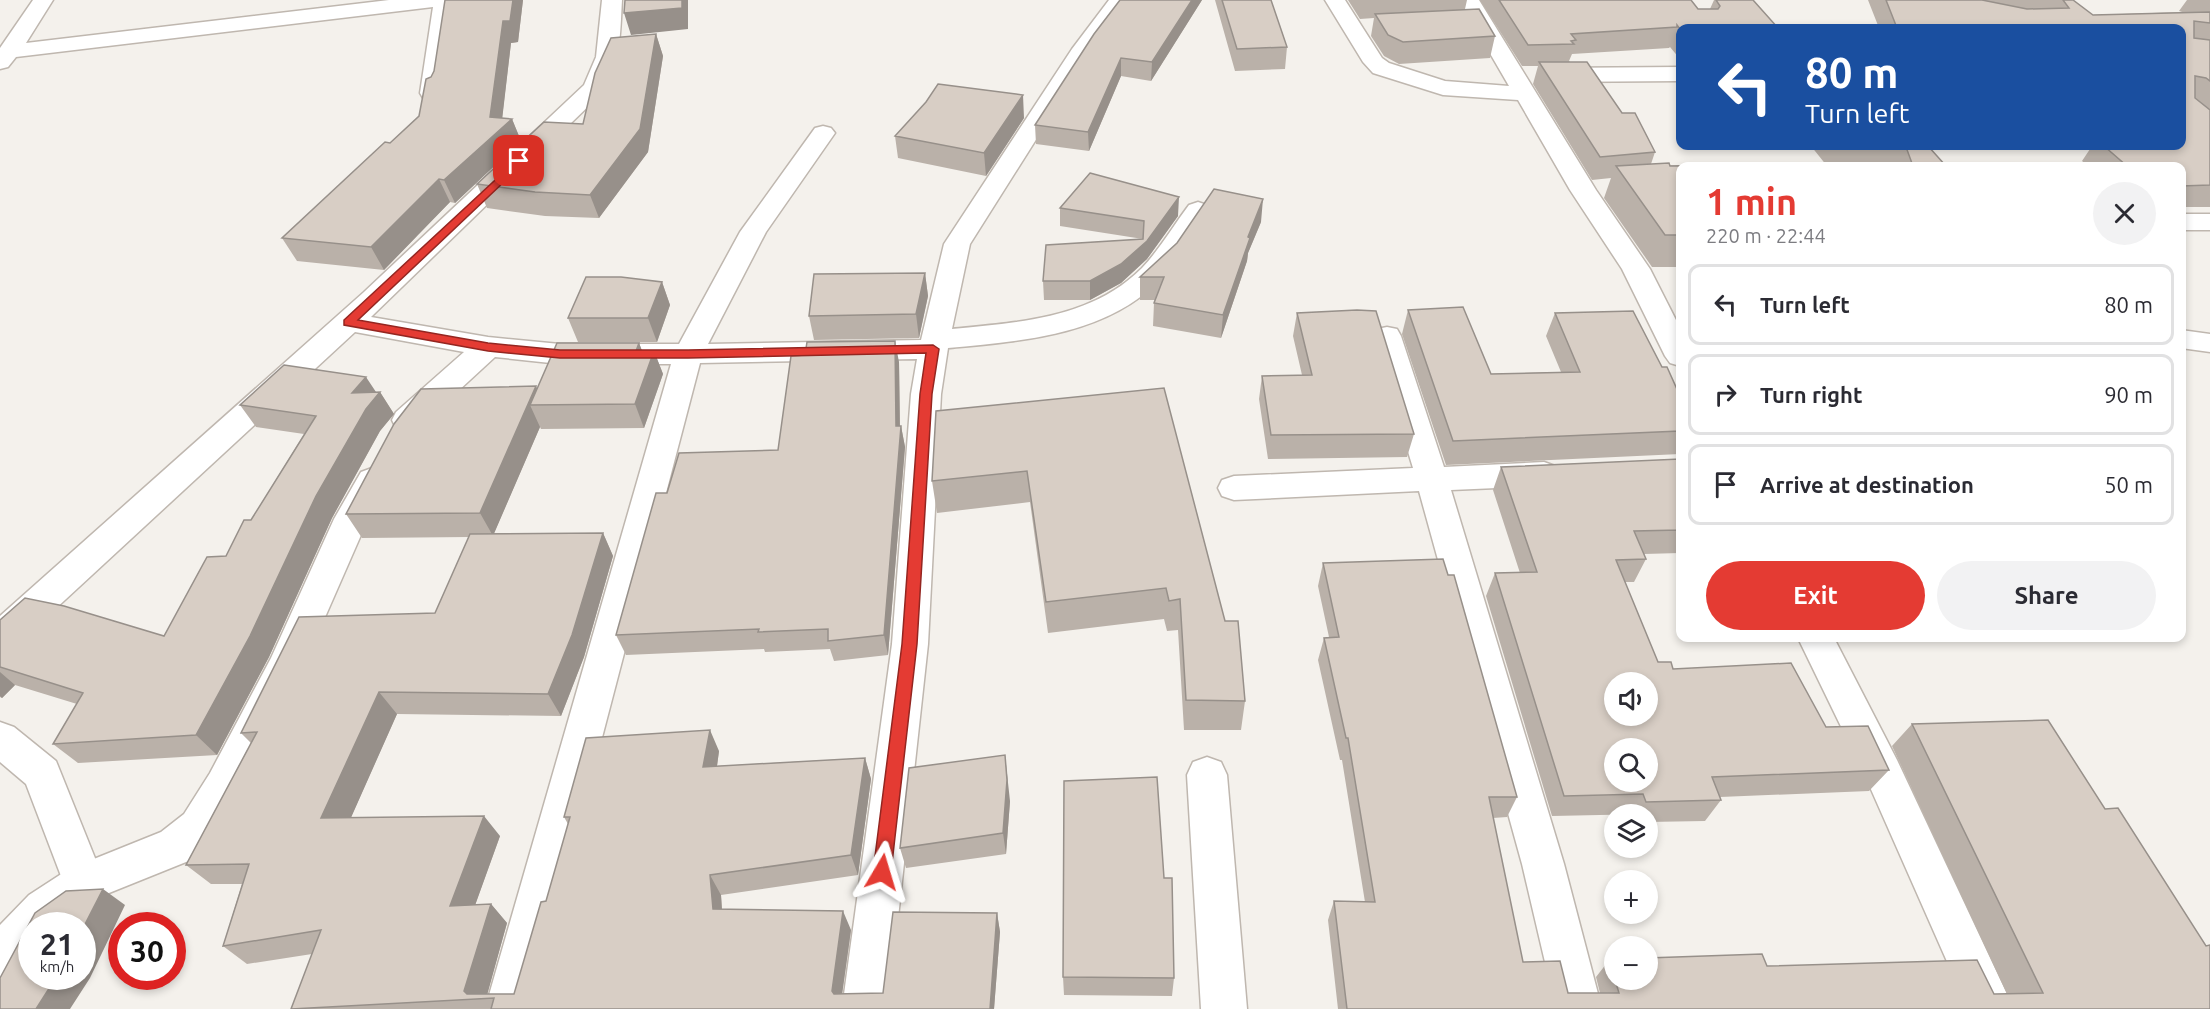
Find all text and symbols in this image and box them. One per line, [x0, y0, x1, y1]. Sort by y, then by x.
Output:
icon: left [1706, 48, 1784, 126]
text: 80 m [1805, 49, 1899, 96]
text: Turn left [1805, 98, 1909, 128]
pin [493, 135, 544, 186]
icon: arrive [502, 144, 535, 177]
text: 1 min [1706, 181, 1797, 222]
button: close [2093, 182, 2156, 245]
text: 220 m · 22:44 [1706, 224, 1826, 247]
icon: left [1709, 288, 1742, 321]
text: Turn left [1760, 292, 1850, 317]
text: 80 m [2104, 292, 2153, 317]
icon: right [1709, 378, 1742, 411]
text: Turn right [1760, 382, 1862, 407]
text: 90 m [2104, 382, 2153, 407]
icon: arrive [1709, 468, 1742, 501]
text: Arrive at destination [1760, 472, 1974, 497]
text: 50 m [2104, 472, 2153, 497]
button: Exit [1706, 561, 1925, 630]
button: Share [1937, 561, 2156, 630]
map controls [1604, 672, 1658, 990]
button: sound [1604, 672, 1658, 726]
button: search [1604, 738, 1658, 792]
button: layers [1604, 804, 1658, 858]
position arrow [850, 840, 914, 904]
button: + [1604, 870, 1658, 924]
speed limit sign: 30 [108, 912, 186, 990]
text: 21 [40, 927, 74, 961]
button: − [1604, 936, 1658, 990]
text: km/h [40, 958, 74, 975]

